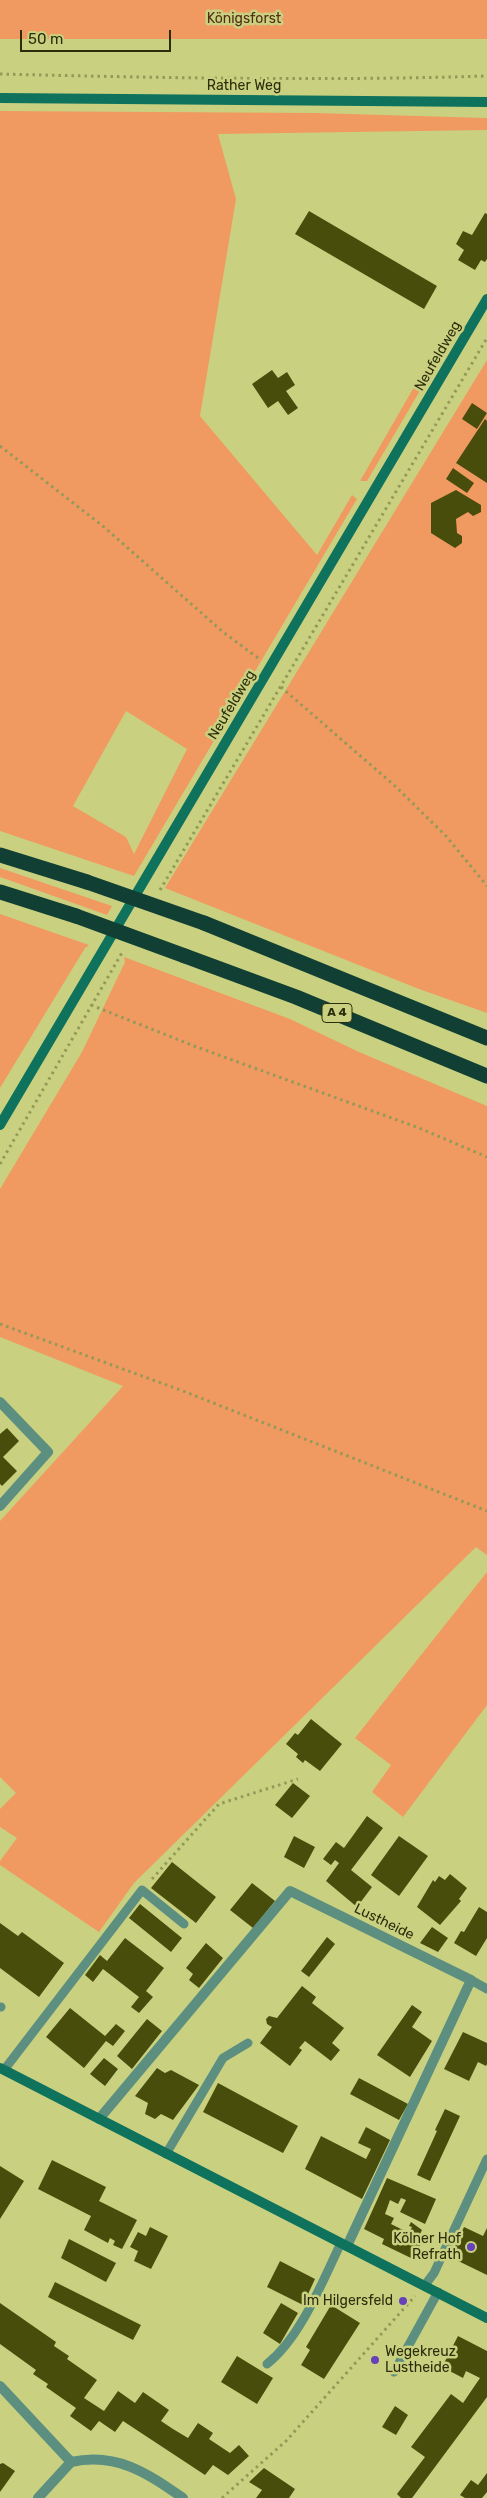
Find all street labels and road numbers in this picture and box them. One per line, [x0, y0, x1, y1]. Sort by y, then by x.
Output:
street label: Rather Weg [207, 78, 281, 94]
street label: Neufeldweg [411, 318, 465, 394]
street label: Neufeldweg [205, 667, 259, 743]
road number: A 4 [322, 1004, 352, 1022]
street label: Lustheide [351, 1900, 417, 1944]

